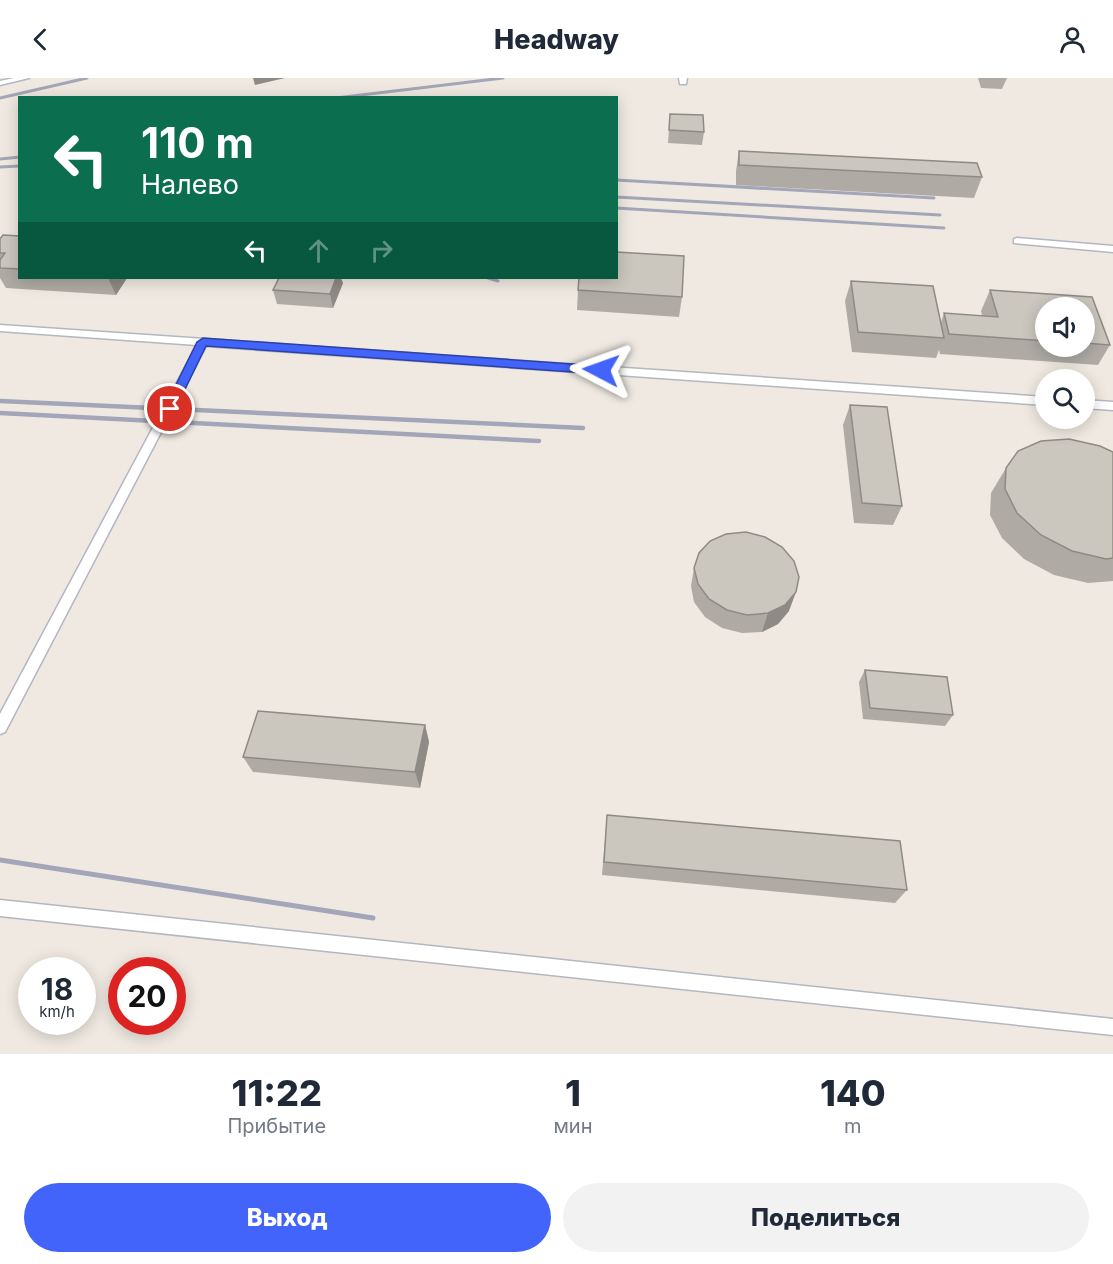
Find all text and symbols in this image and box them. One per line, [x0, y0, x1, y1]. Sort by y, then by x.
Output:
icon: back [24, 23, 57, 56]
text: Headway [494, 23, 619, 56]
icon: person [1056, 23, 1089, 56]
text: 110 m [141, 117, 254, 168]
icon: left [42, 120, 120, 198]
text: Налево [141, 168, 239, 201]
icon: left [239, 234, 272, 267]
icon: ahead [302, 234, 335, 267]
icon: right [365, 234, 398, 267]
map controls [1035, 297, 1095, 429]
button: sound [1035, 297, 1095, 357]
position arrow [569, 338, 633, 402]
button: search [1035, 369, 1095, 429]
pin [144, 383, 195, 434]
icon: arrive [153, 392, 186, 425]
speed limit sign: 20 [108, 957, 186, 1035]
text: 18 [41, 971, 73, 1007]
text: km/h [39, 1002, 75, 1021]
text: 11:22 [232, 1071, 322, 1115]
text: 1 [565, 1071, 581, 1115]
text: 140 [820, 1071, 886, 1115]
text: Прибытие [227, 1114, 326, 1138]
text: мин [553, 1114, 593, 1138]
text: m [844, 1114, 862, 1138]
button: Выход [24, 1183, 551, 1252]
button: Поделиться [563, 1183, 1089, 1252]

